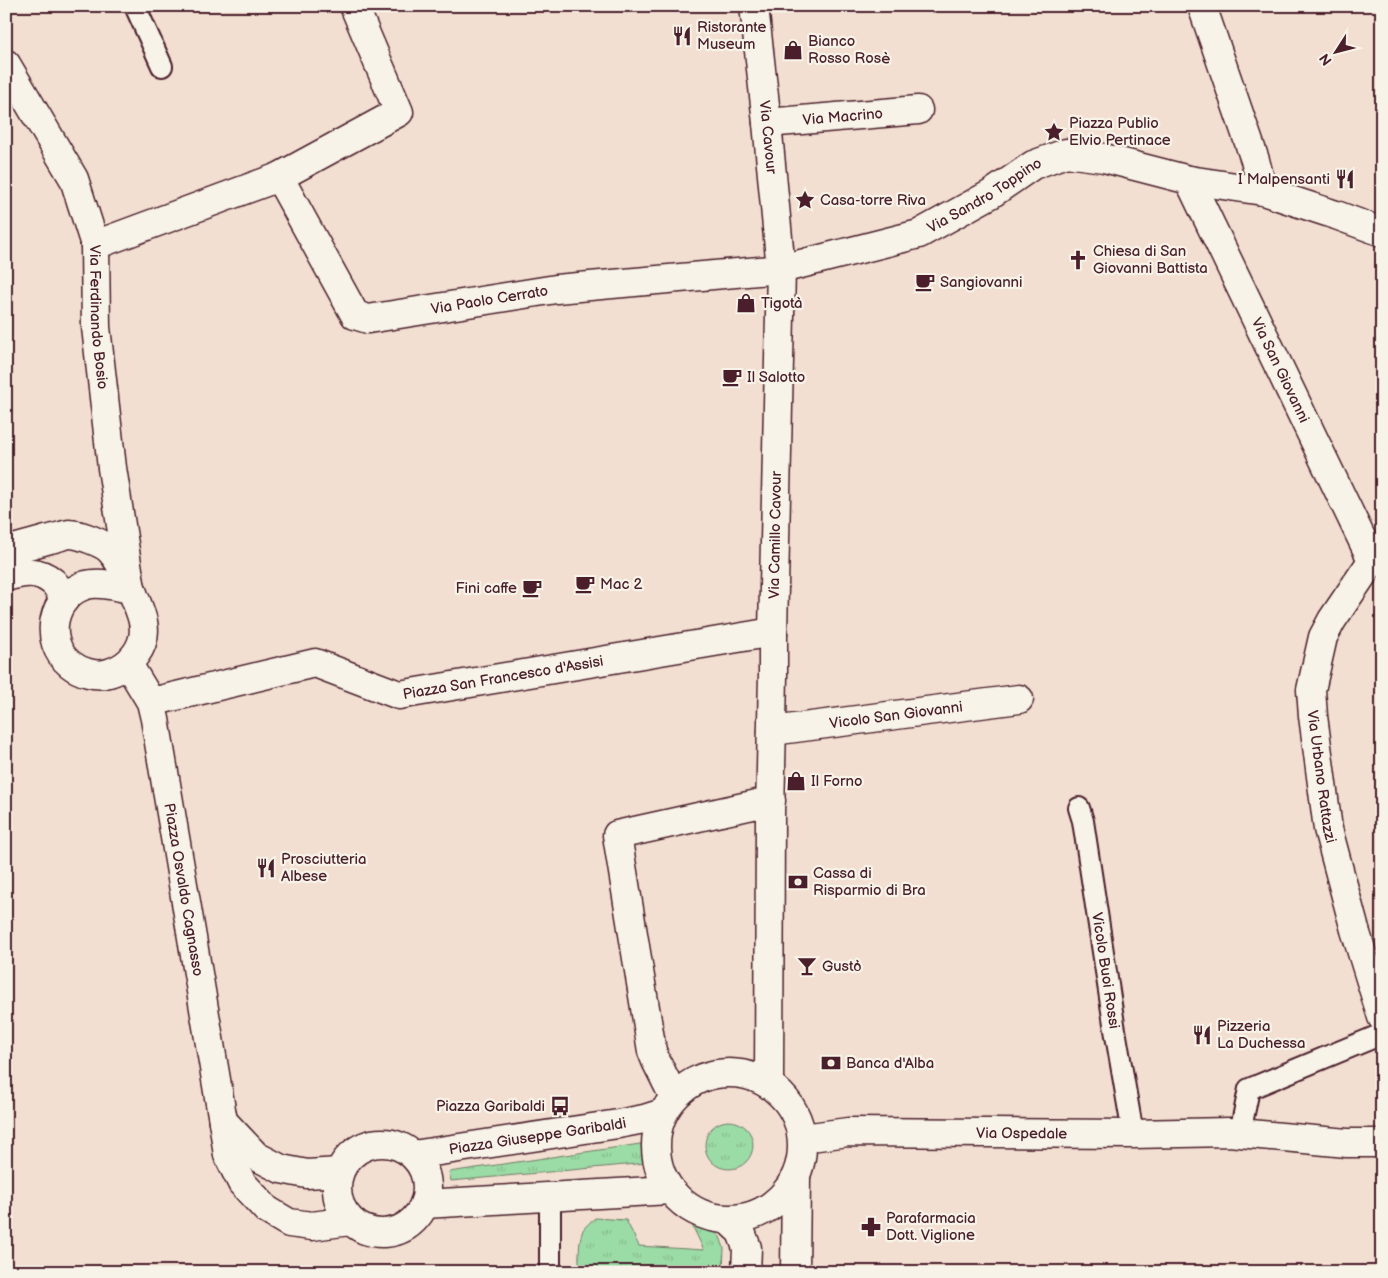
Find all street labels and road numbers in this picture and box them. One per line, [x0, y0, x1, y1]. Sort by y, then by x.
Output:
street label: Via Cavour [755, 100, 781, 175]
street label: Via Macrino [802, 104, 884, 130]
street label: Via Sandro Toppino [924, 154, 1044, 238]
street label: Via Ferdinando Bosio [85, 245, 112, 390]
street label: Via Paolo Cerrato [429, 281, 549, 319]
street label: Via San Giovanni [1247, 315, 1313, 426]
street label: Via Camillo Cavour [765, 470, 786, 599]
street label: Piazza San Francesco d'Assisi [401, 652, 605, 704]
street label: Vicolo San Giovanni [828, 697, 964, 733]
street label: Via Urbano Rattazzi [1303, 709, 1340, 845]
street label: Piazza Osvaldo Cagnasso [159, 802, 207, 978]
street label: Vicolo Buoi Rossi [1087, 911, 1124, 1030]
street label: Piazza Giuseppe Garibaldi [448, 1114, 628, 1159]
street label: Via Ospedale [976, 1124, 1067, 1144]

